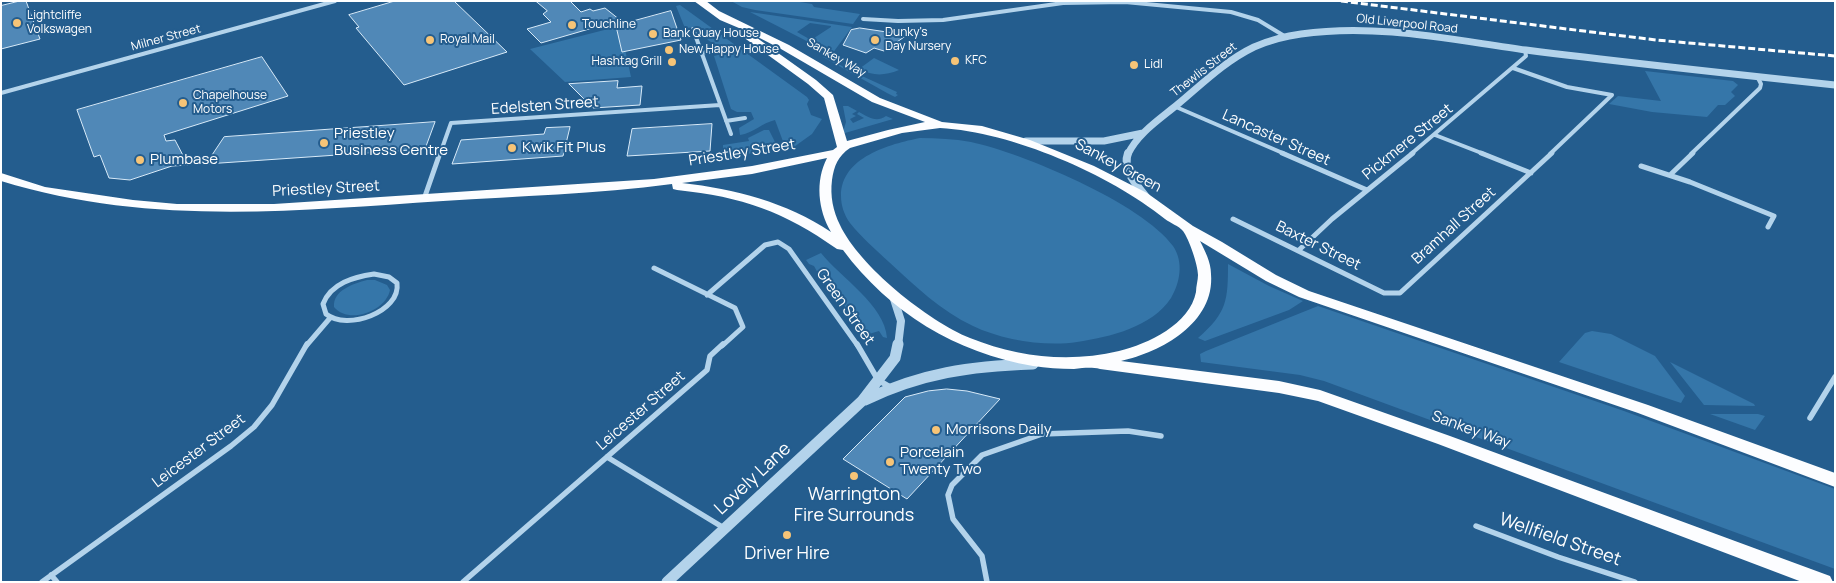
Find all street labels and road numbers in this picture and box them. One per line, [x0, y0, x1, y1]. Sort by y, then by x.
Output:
street label: Old Liverpool Road [1355, 12, 1459, 36]
street label: Milner Street [129, 22, 203, 54]
street label: Sankey Way [804, 35, 868, 81]
street label: Thewlis Street [1168, 40, 1240, 100]
street label: Edelsten Street [491, 93, 599, 119]
street label: Pickmere Street [1359, 100, 1457, 184]
street label: Lancaster Street [1219, 106, 1333, 170]
street label: Priestley Street [687, 136, 797, 170]
street label: Sankey Green [1072, 136, 1164, 196]
street label: Priestley Street [272, 177, 380, 201]
street label: Bramhall Street [1408, 184, 1500, 268]
street label: Baxter Street [1273, 218, 1363, 274]
street label: Green Street [812, 265, 878, 349]
street label: Leicester Street [593, 368, 689, 454]
street label: Sankey Way [1429, 407, 1513, 453]
street label: Leicester Street [149, 410, 249, 492]
street label: Lovely Lane [710, 438, 796, 520]
street label: Wellfield Street [1496, 509, 1624, 571]

